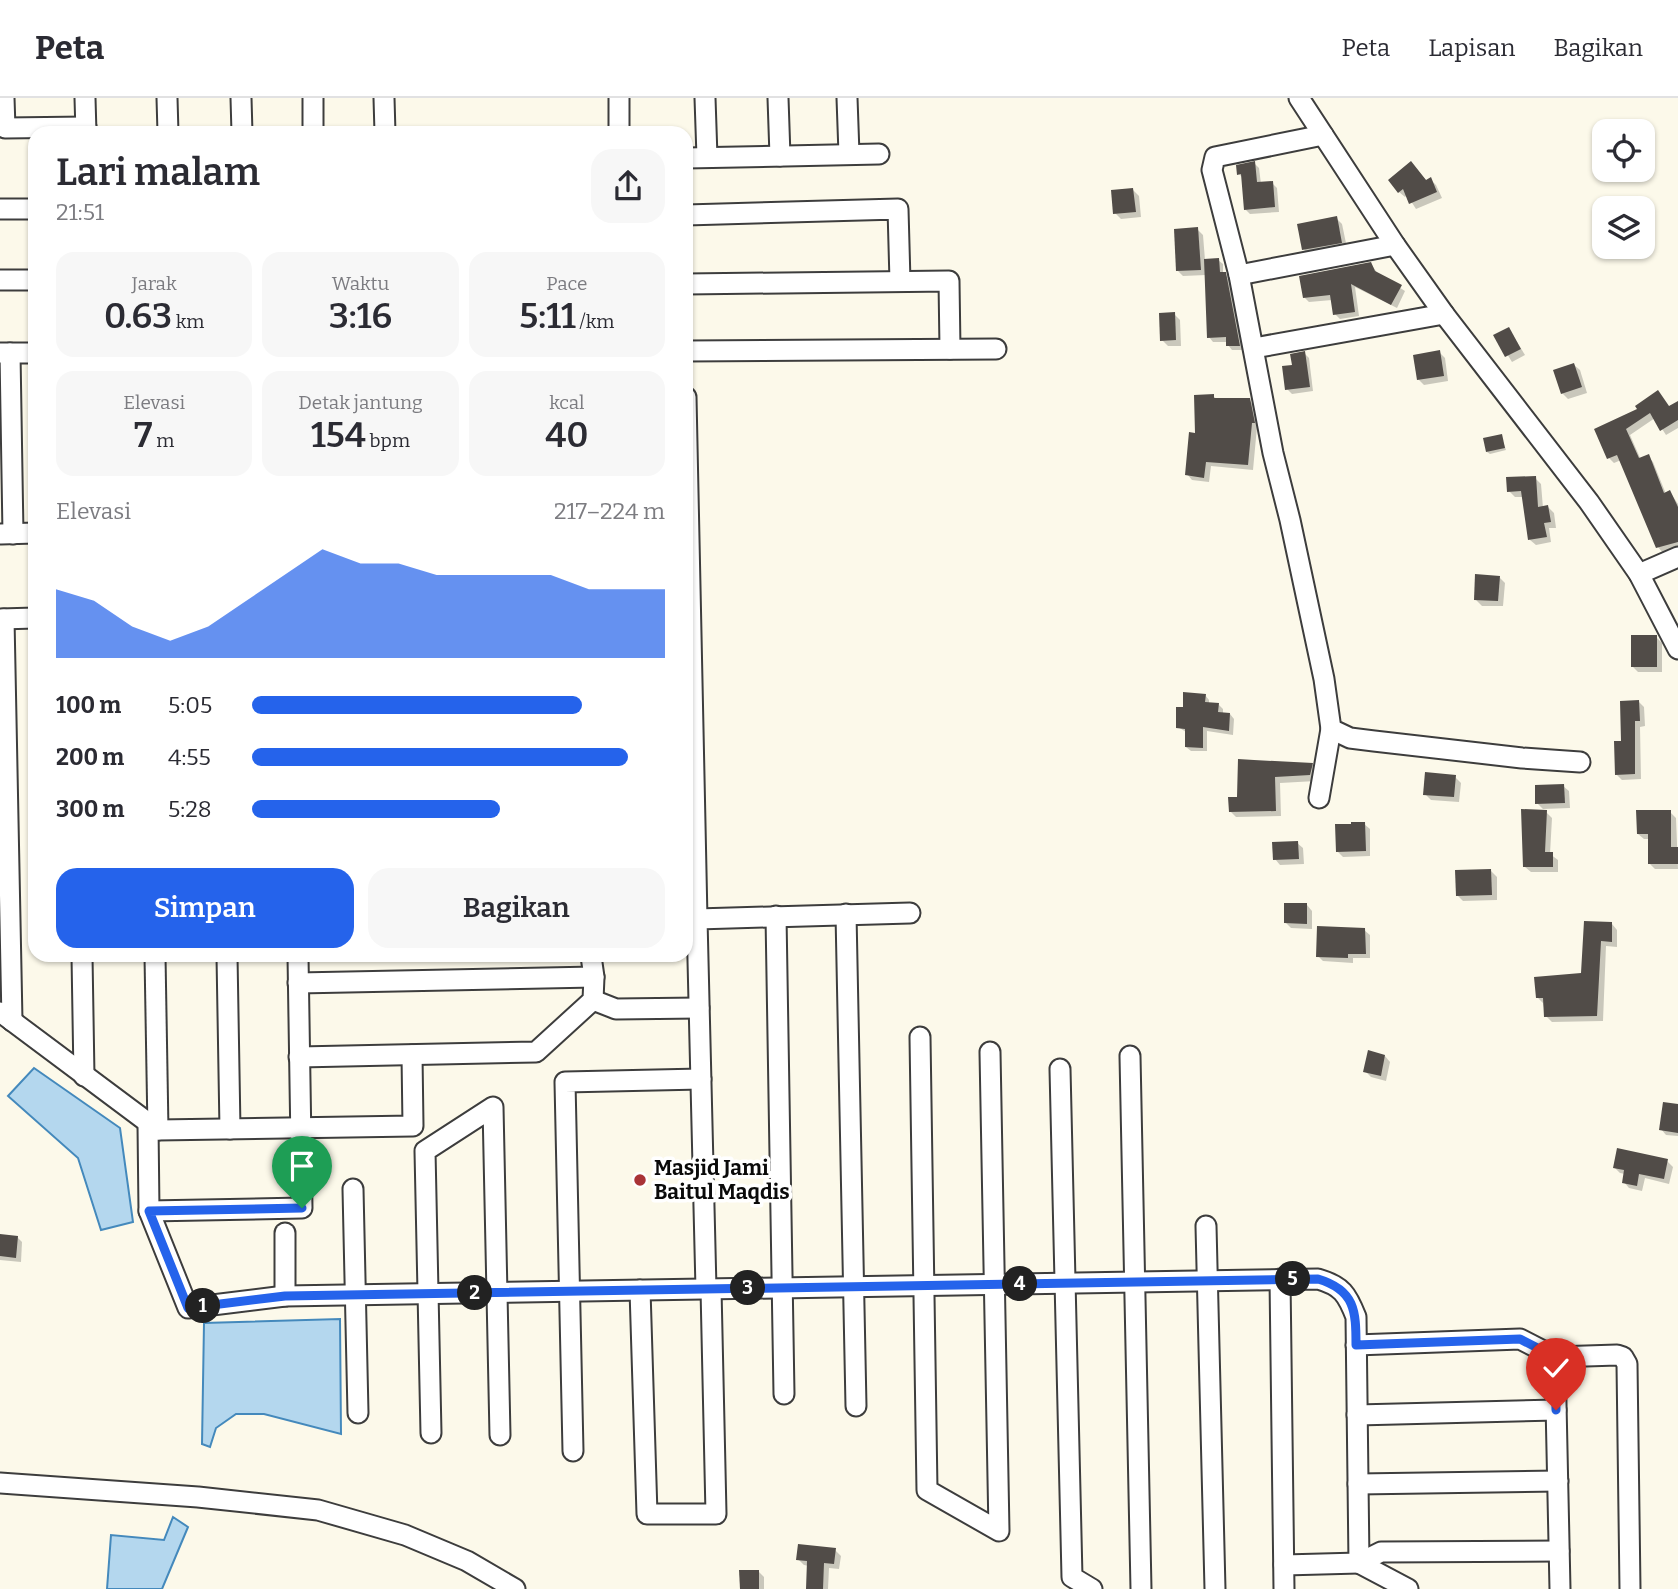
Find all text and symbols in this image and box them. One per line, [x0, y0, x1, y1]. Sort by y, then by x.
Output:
text: Peta [35, 28, 104, 68]
text: Peta [1342, 34, 1390, 62]
text: Lapisan [1428, 34, 1515, 62]
text: Bagikan [1553, 34, 1643, 62]
map controls [1592, 119, 1655, 259]
button: locate [1592, 119, 1655, 182]
text: Lari malam [56, 149, 260, 195]
button: share [591, 149, 665, 223]
button: layers [1592, 196, 1655, 259]
text: 21:51 [56, 198, 104, 226]
text: Jarak [132, 272, 177, 295]
text: Waktu [332, 272, 389, 295]
text: Pace [546, 272, 587, 295]
text: 0.63 [104, 295, 172, 337]
text: 3:16 [329, 295, 392, 337]
text: 5:11 [519, 295, 576, 337]
text: km [172, 310, 204, 333]
text: /km [576, 310, 614, 333]
text: Elevasi [123, 391, 185, 414]
text: Detak jantung [298, 391, 423, 414]
text: kcal [549, 391, 585, 414]
text: 7 [134, 414, 152, 456]
text: 154 [311, 414, 366, 456]
text: 40 [545, 414, 588, 456]
text: m [152, 429, 174, 452]
text: bpm [366, 429, 410, 452]
text: Elevasi [56, 497, 131, 525]
text: 217–224 m [554, 497, 665, 525]
text: 100 m [56, 691, 121, 719]
text: 5:05 [168, 691, 212, 719]
text: 200 m [56, 743, 124, 771]
text: 4:55 [168, 743, 211, 771]
text: 300 m [56, 795, 125, 823]
text: 5:28 [168, 795, 211, 823]
button: Simpan [56, 868, 354, 948]
button: Bagikan [368, 868, 665, 948]
pin [272, 1136, 332, 1208]
icon: arrive [283, 1147, 321, 1185]
place label: Masjid Jami Baitul Maqdis [654, 1155, 790, 1205]
marker: Masjid Jami Baitul Maqdis [632, 1172, 648, 1188]
pin: 5 [1276, 1262, 1310, 1296]
pin: 4 [1002, 1266, 1038, 1302]
text: 5 [1287, 1267, 1298, 1290]
pin: 3 [730, 1270, 766, 1306]
text: 4 [1014, 1272, 1025, 1295]
pin: 2 [458, 1276, 492, 1310]
text: 3 [742, 1276, 753, 1299]
text: 2 [469, 1281, 480, 1304]
pin: 1 [186, 1288, 220, 1324]
text: 1 [198, 1294, 207, 1317]
pin [1526, 1338, 1586, 1410]
icon: check [1537, 1349, 1575, 1387]

